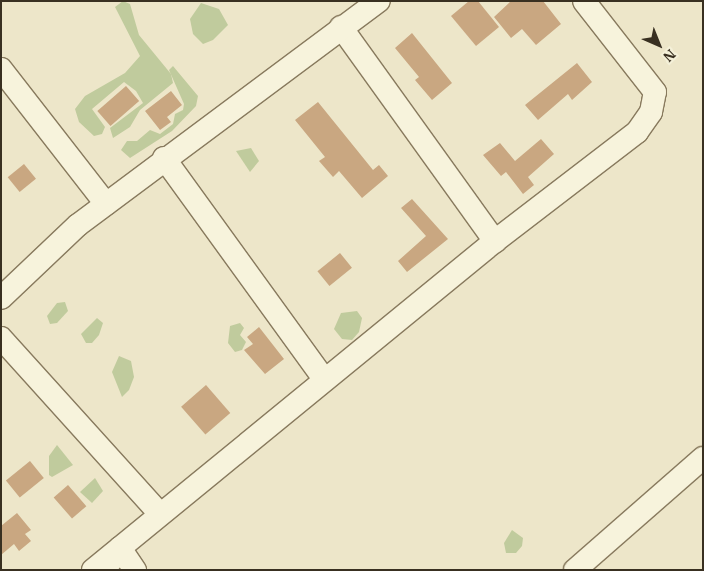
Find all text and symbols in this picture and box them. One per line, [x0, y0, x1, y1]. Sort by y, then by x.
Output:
north arrow [634, 20, 684, 70]
text: N [659, 45, 680, 66]

